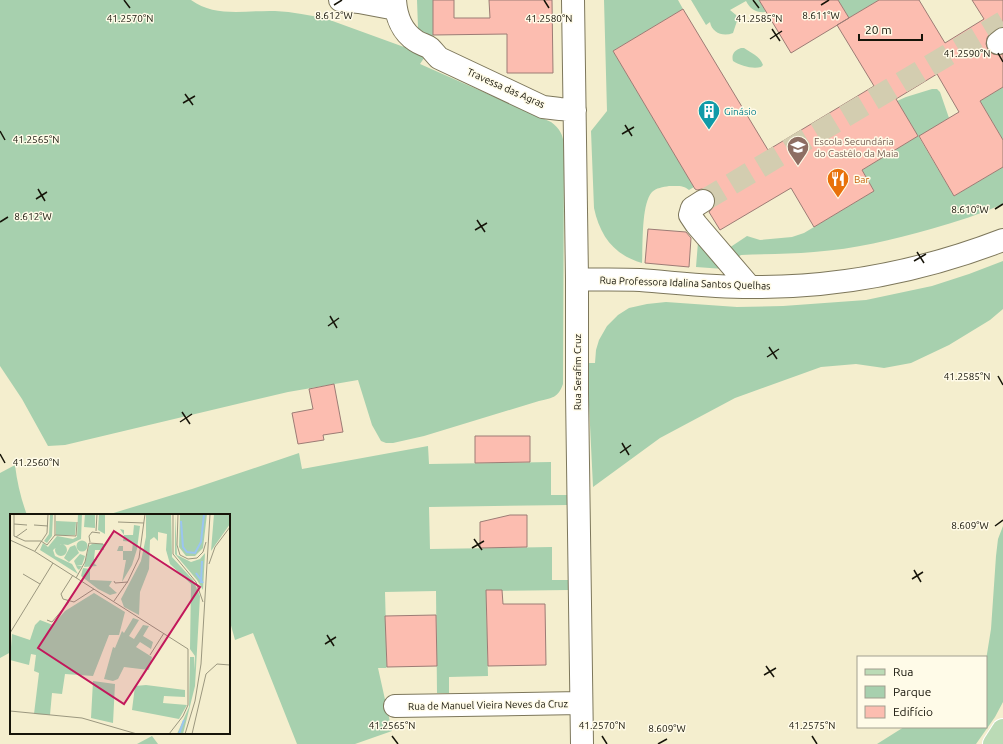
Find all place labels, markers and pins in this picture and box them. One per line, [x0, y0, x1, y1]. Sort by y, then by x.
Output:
building icon: Ginásio [696, 98, 722, 131]
place label: Ginásio [724, 106, 757, 117]
school or university icon: Escola Secundária do Castêlo da Maia [785, 134, 811, 167]
place label: Escola Secundária do Castêlo da Maia [814, 136, 898, 159]
restaurant icon: Bar [825, 166, 851, 199]
place label: Bar [854, 174, 869, 185]

